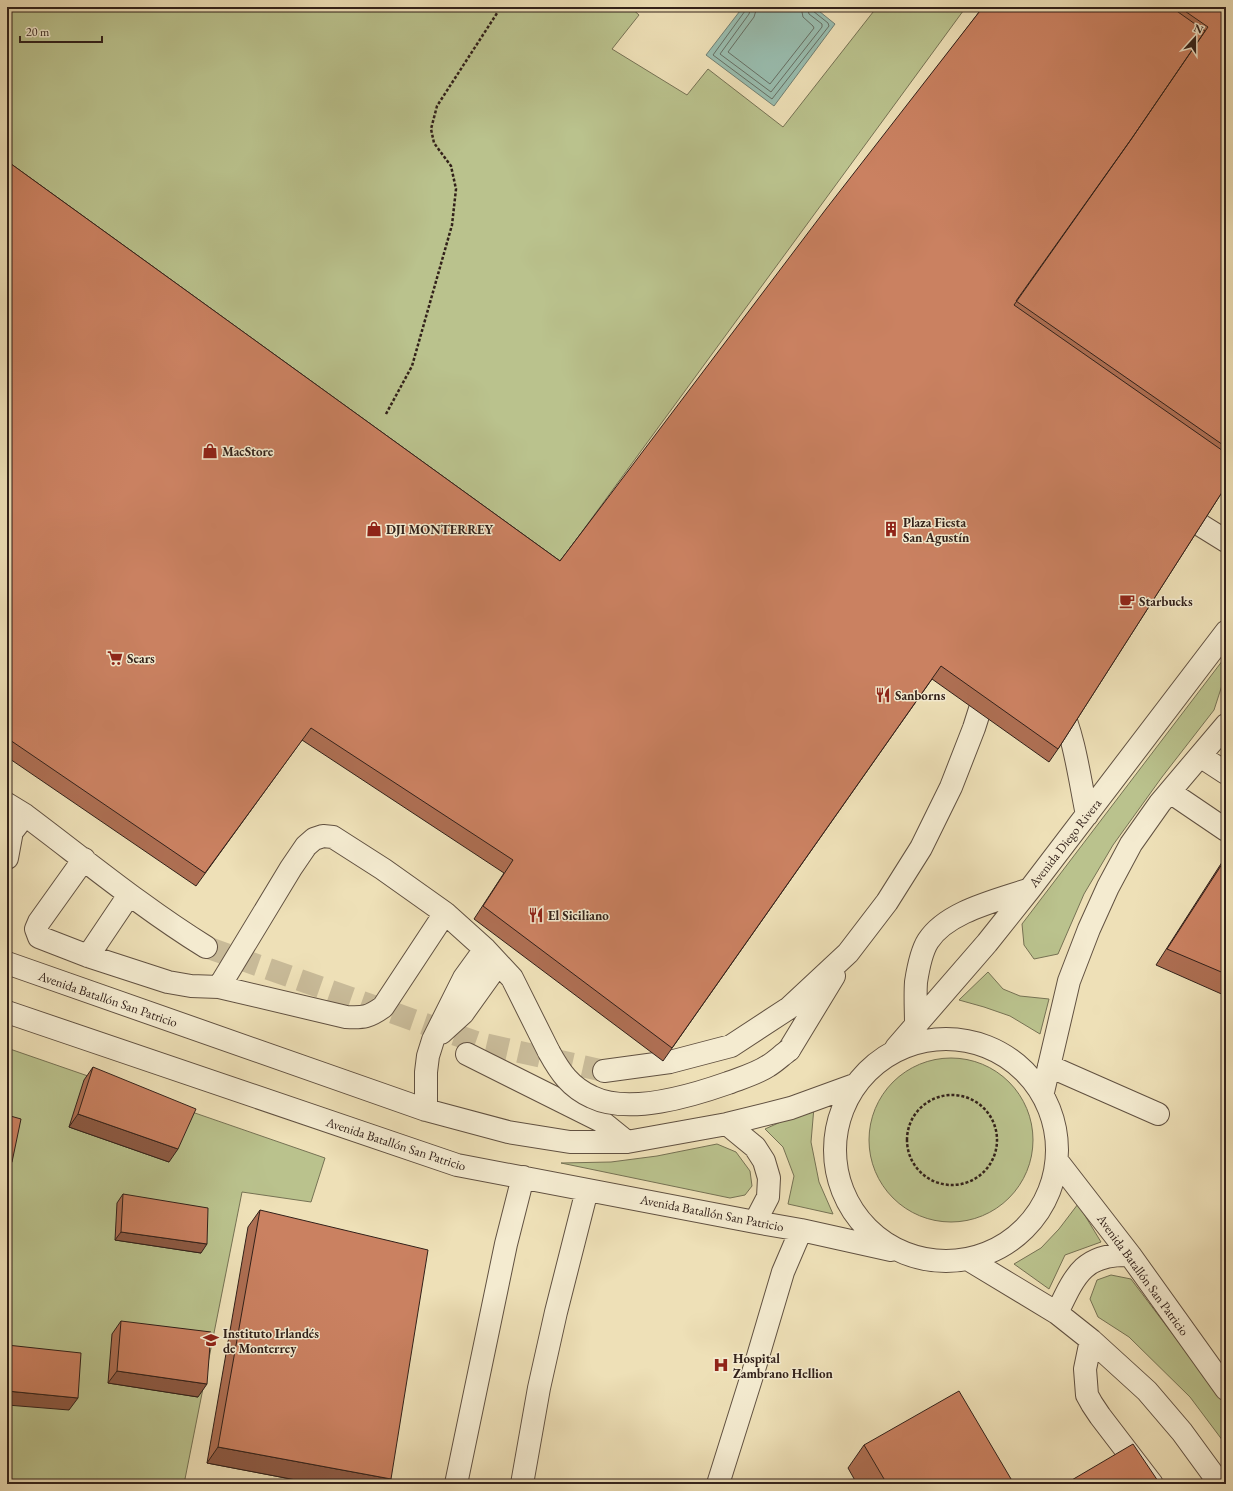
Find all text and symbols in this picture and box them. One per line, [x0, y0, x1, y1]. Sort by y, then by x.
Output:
scale bar [20, 18, 102, 44]
north arrow [1175, 18, 1215, 58]
text: N [1192, 21, 1205, 37]
text: 20 m [26, 24, 50, 40]
shop icon: MacStore [201, 442, 219, 460]
place label: MacStore [222, 443, 274, 460]
place label: Plaza Fiesta San Agustín [903, 514, 970, 546]
shop icon: DJI MONTERREY [365, 520, 383, 538]
building icon: Plaza Fiesta San Agustín [882, 520, 900, 538]
place label: DJI MONTERREY [386, 521, 493, 538]
cafe icon: Starbucks [1118, 592, 1136, 610]
place label: Starbucks [1139, 593, 1193, 610]
supermarket icon: Sears [106, 649, 124, 667]
place label: Sears [127, 650, 155, 667]
restaurant icon: Sanborns [874, 686, 892, 704]
place label: Sanborns [895, 687, 946, 704]
street label: Avenida Diego Rivera [1024, 795, 1105, 892]
restaurant icon: El Siciliano [527, 906, 545, 924]
place label: El Siciliano [548, 907, 609, 924]
street label: Avenida Batallón San Patricio [35, 967, 180, 1031]
street label: Avenida Batallón San Patricio [323, 1113, 468, 1175]
street label: Avenida Batallón San Patricio [638, 1191, 785, 1235]
street label: Avenida Batallón San Patricio [1093, 1210, 1193, 1339]
place label: Instituto Irlandés de Monterrey [223, 1325, 319, 1357]
school or university icon: Instituto Irlandés de Monterrey [202, 1331, 220, 1349]
place label: Hospital Zambrano Hellion [733, 1350, 833, 1382]
hospital icon: Hospital Zambrano Hellion [712, 1356, 730, 1374]

